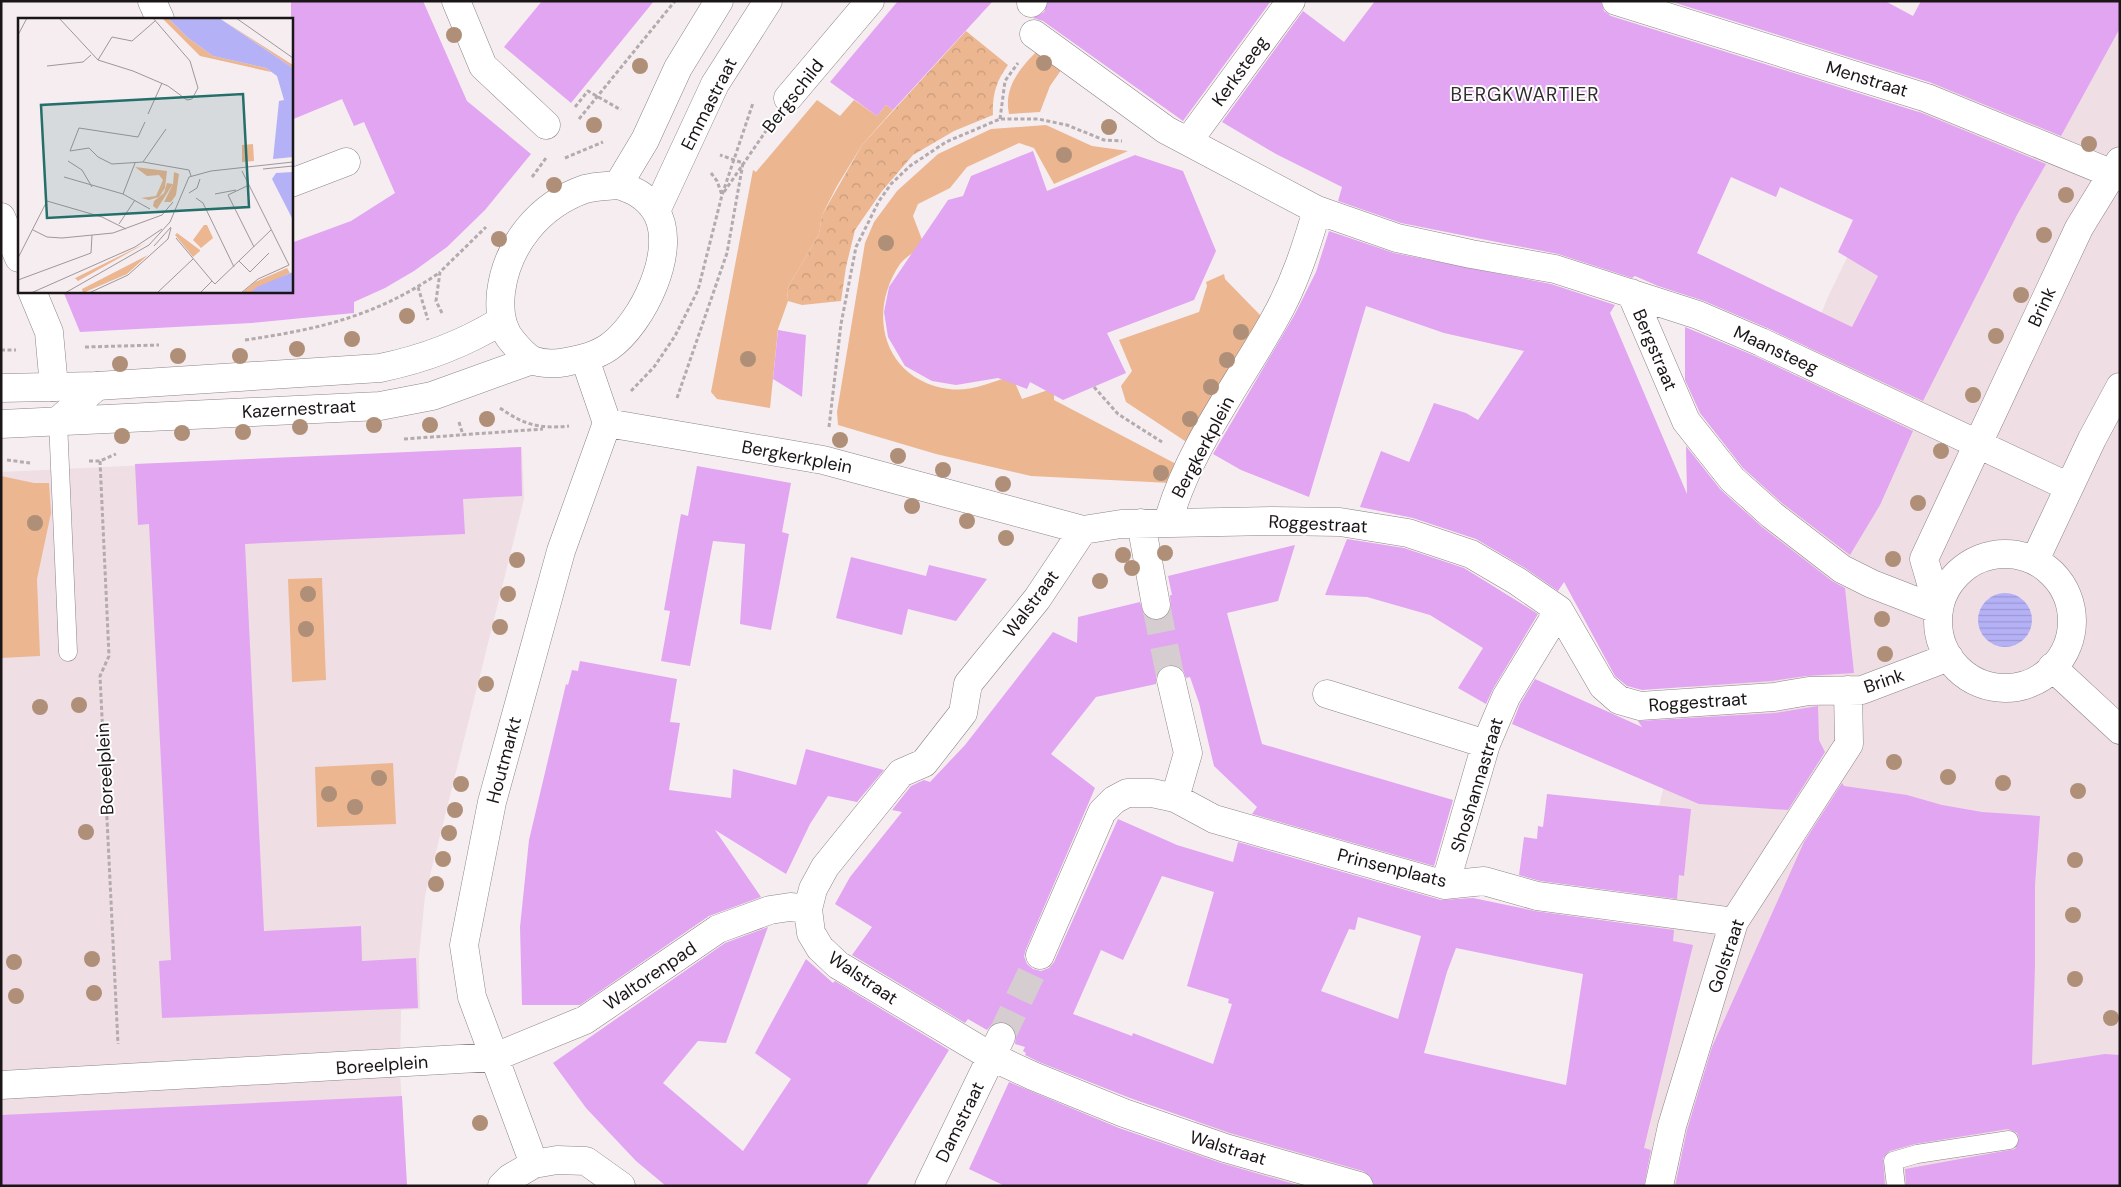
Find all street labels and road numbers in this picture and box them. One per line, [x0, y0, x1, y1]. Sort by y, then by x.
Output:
street label: Kerksteeg [1206, 31, 1274, 111]
street label: Emmastraat [675, 54, 743, 154]
street label: Bergschild [757, 54, 829, 138]
street label: Menstraat [1823, 55, 1911, 103]
street label: Brink [2022, 283, 2062, 331]
street label: Bergstraat [1627, 306, 1683, 394]
street label: Maansteeg [1730, 320, 1822, 380]
street label: Bergkerkplein [1166, 392, 1240, 502]
street label: Kazernestraat [241, 394, 357, 424]
street label: Bergkerkplein [740, 435, 854, 479]
street label: Roggestraat [1268, 509, 1368, 539]
street label: Walstraat [998, 565, 1064, 643]
street label: Brink [1861, 663, 1907, 699]
street label: Roggestraat [1648, 687, 1748, 717]
street label: Houtmarkt [481, 714, 527, 806]
street label: Shoshannastraat [1445, 715, 1509, 855]
street label: Boreelplein [91, 722, 119, 816]
street label: Prinsenplaats [1335, 843, 1449, 893]
street label: Golstraat [1702, 916, 1750, 996]
street label: Waltorenpad [599, 936, 701, 1016]
street label: Walstraat [824, 946, 902, 1010]
street label: Boreelplein [335, 1050, 429, 1080]
street label: Damstraat [930, 1078, 990, 1166]
street label: Walstraat [1187, 1125, 1269, 1171]

